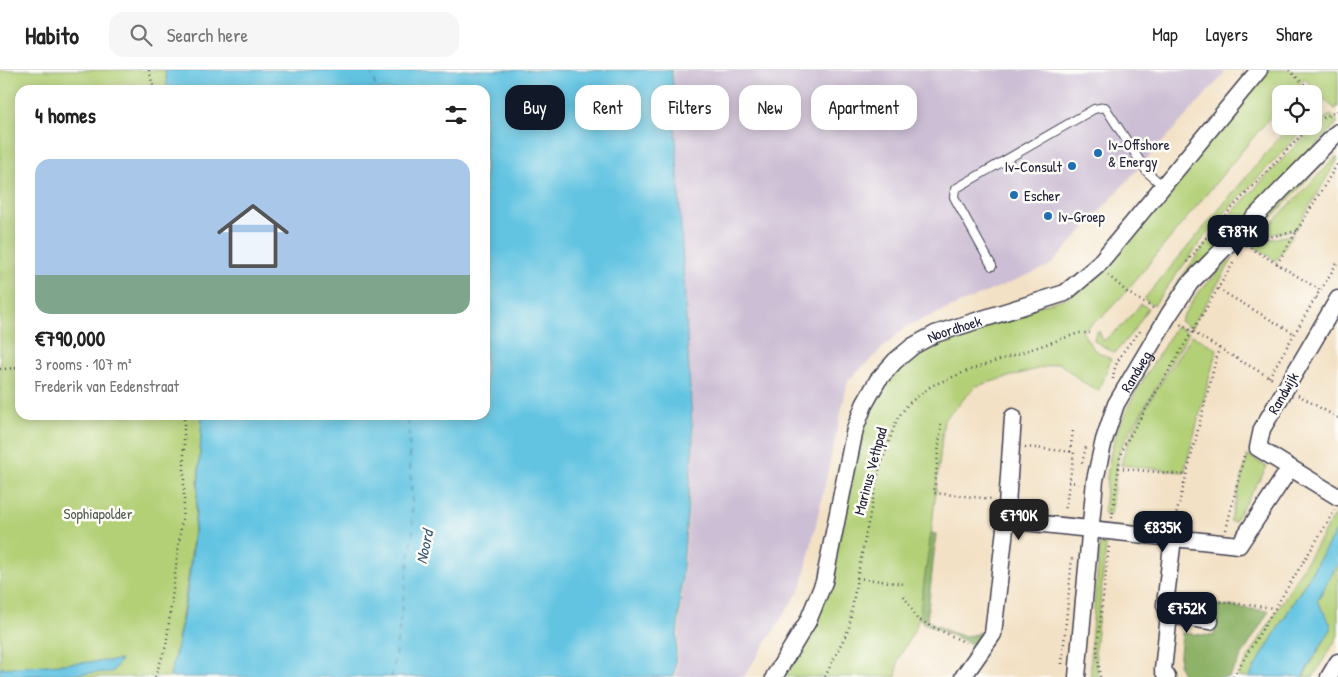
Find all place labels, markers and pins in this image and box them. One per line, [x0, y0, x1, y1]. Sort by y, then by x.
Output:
place label: Iv-Offshore & Energy [1108, 134, 1170, 172]
marker: Iv-Offshore & Energy [1092, 147, 1104, 159]
place label: Iv-Consult [1004, 156, 1063, 177]
marker: Iv-Consult [1066, 160, 1078, 172]
place label: Escher [1024, 185, 1060, 206]
marker: Escher [1008, 189, 1020, 201]
place label: Iv-Groep [1058, 206, 1106, 227]
marker: Iv-Groep [1042, 210, 1054, 222]
pin: €787K [1203, 214, 1273, 257]
pin: €790K [984, 498, 1054, 541]
pin: €835K [1128, 510, 1198, 553]
pin: €752K [1152, 592, 1222, 634]

